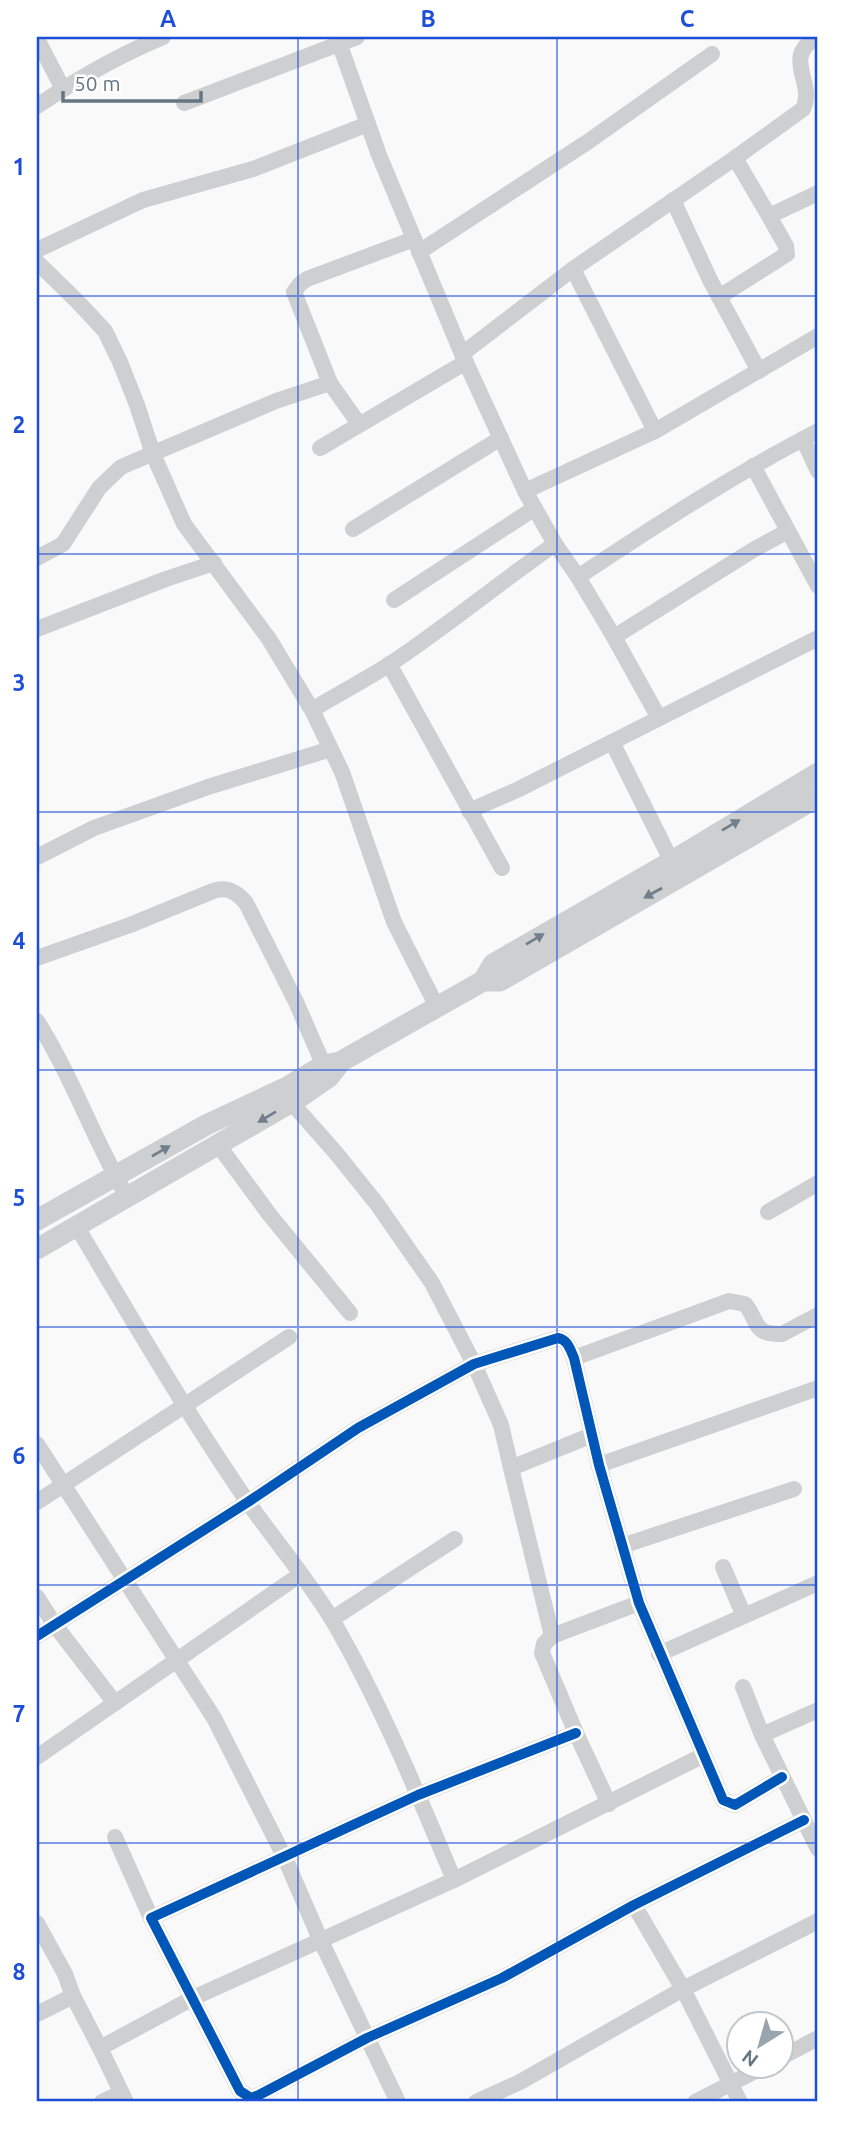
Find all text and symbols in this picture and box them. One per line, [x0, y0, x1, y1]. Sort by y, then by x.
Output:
text: A [160, 6, 176, 31]
text: B [420, 6, 436, 31]
text: C [680, 6, 695, 31]
scale bar [63, 60, 201, 104]
text: 50 m [74, 71, 121, 95]
text: 1 [13, 154, 25, 179]
text: 2 [13, 412, 25, 437]
text: 3 [13, 670, 25, 695]
one-way arrow [722, 819, 741, 832]
one-way arrow [644, 887, 663, 899]
text: 4 [13, 928, 26, 953]
one-way arrow [525, 933, 544, 946]
one-way arrow [257, 1111, 276, 1123]
one-way arrow [151, 1145, 170, 1157]
text: 5 [13, 1185, 25, 1210]
text: 6 [13, 1443, 26, 1468]
text: 7 [13, 1701, 25, 1726]
text: 8 [13, 1959, 25, 1984]
north arrow [726, 2010, 796, 2080]
text: N [737, 2046, 762, 2072]

